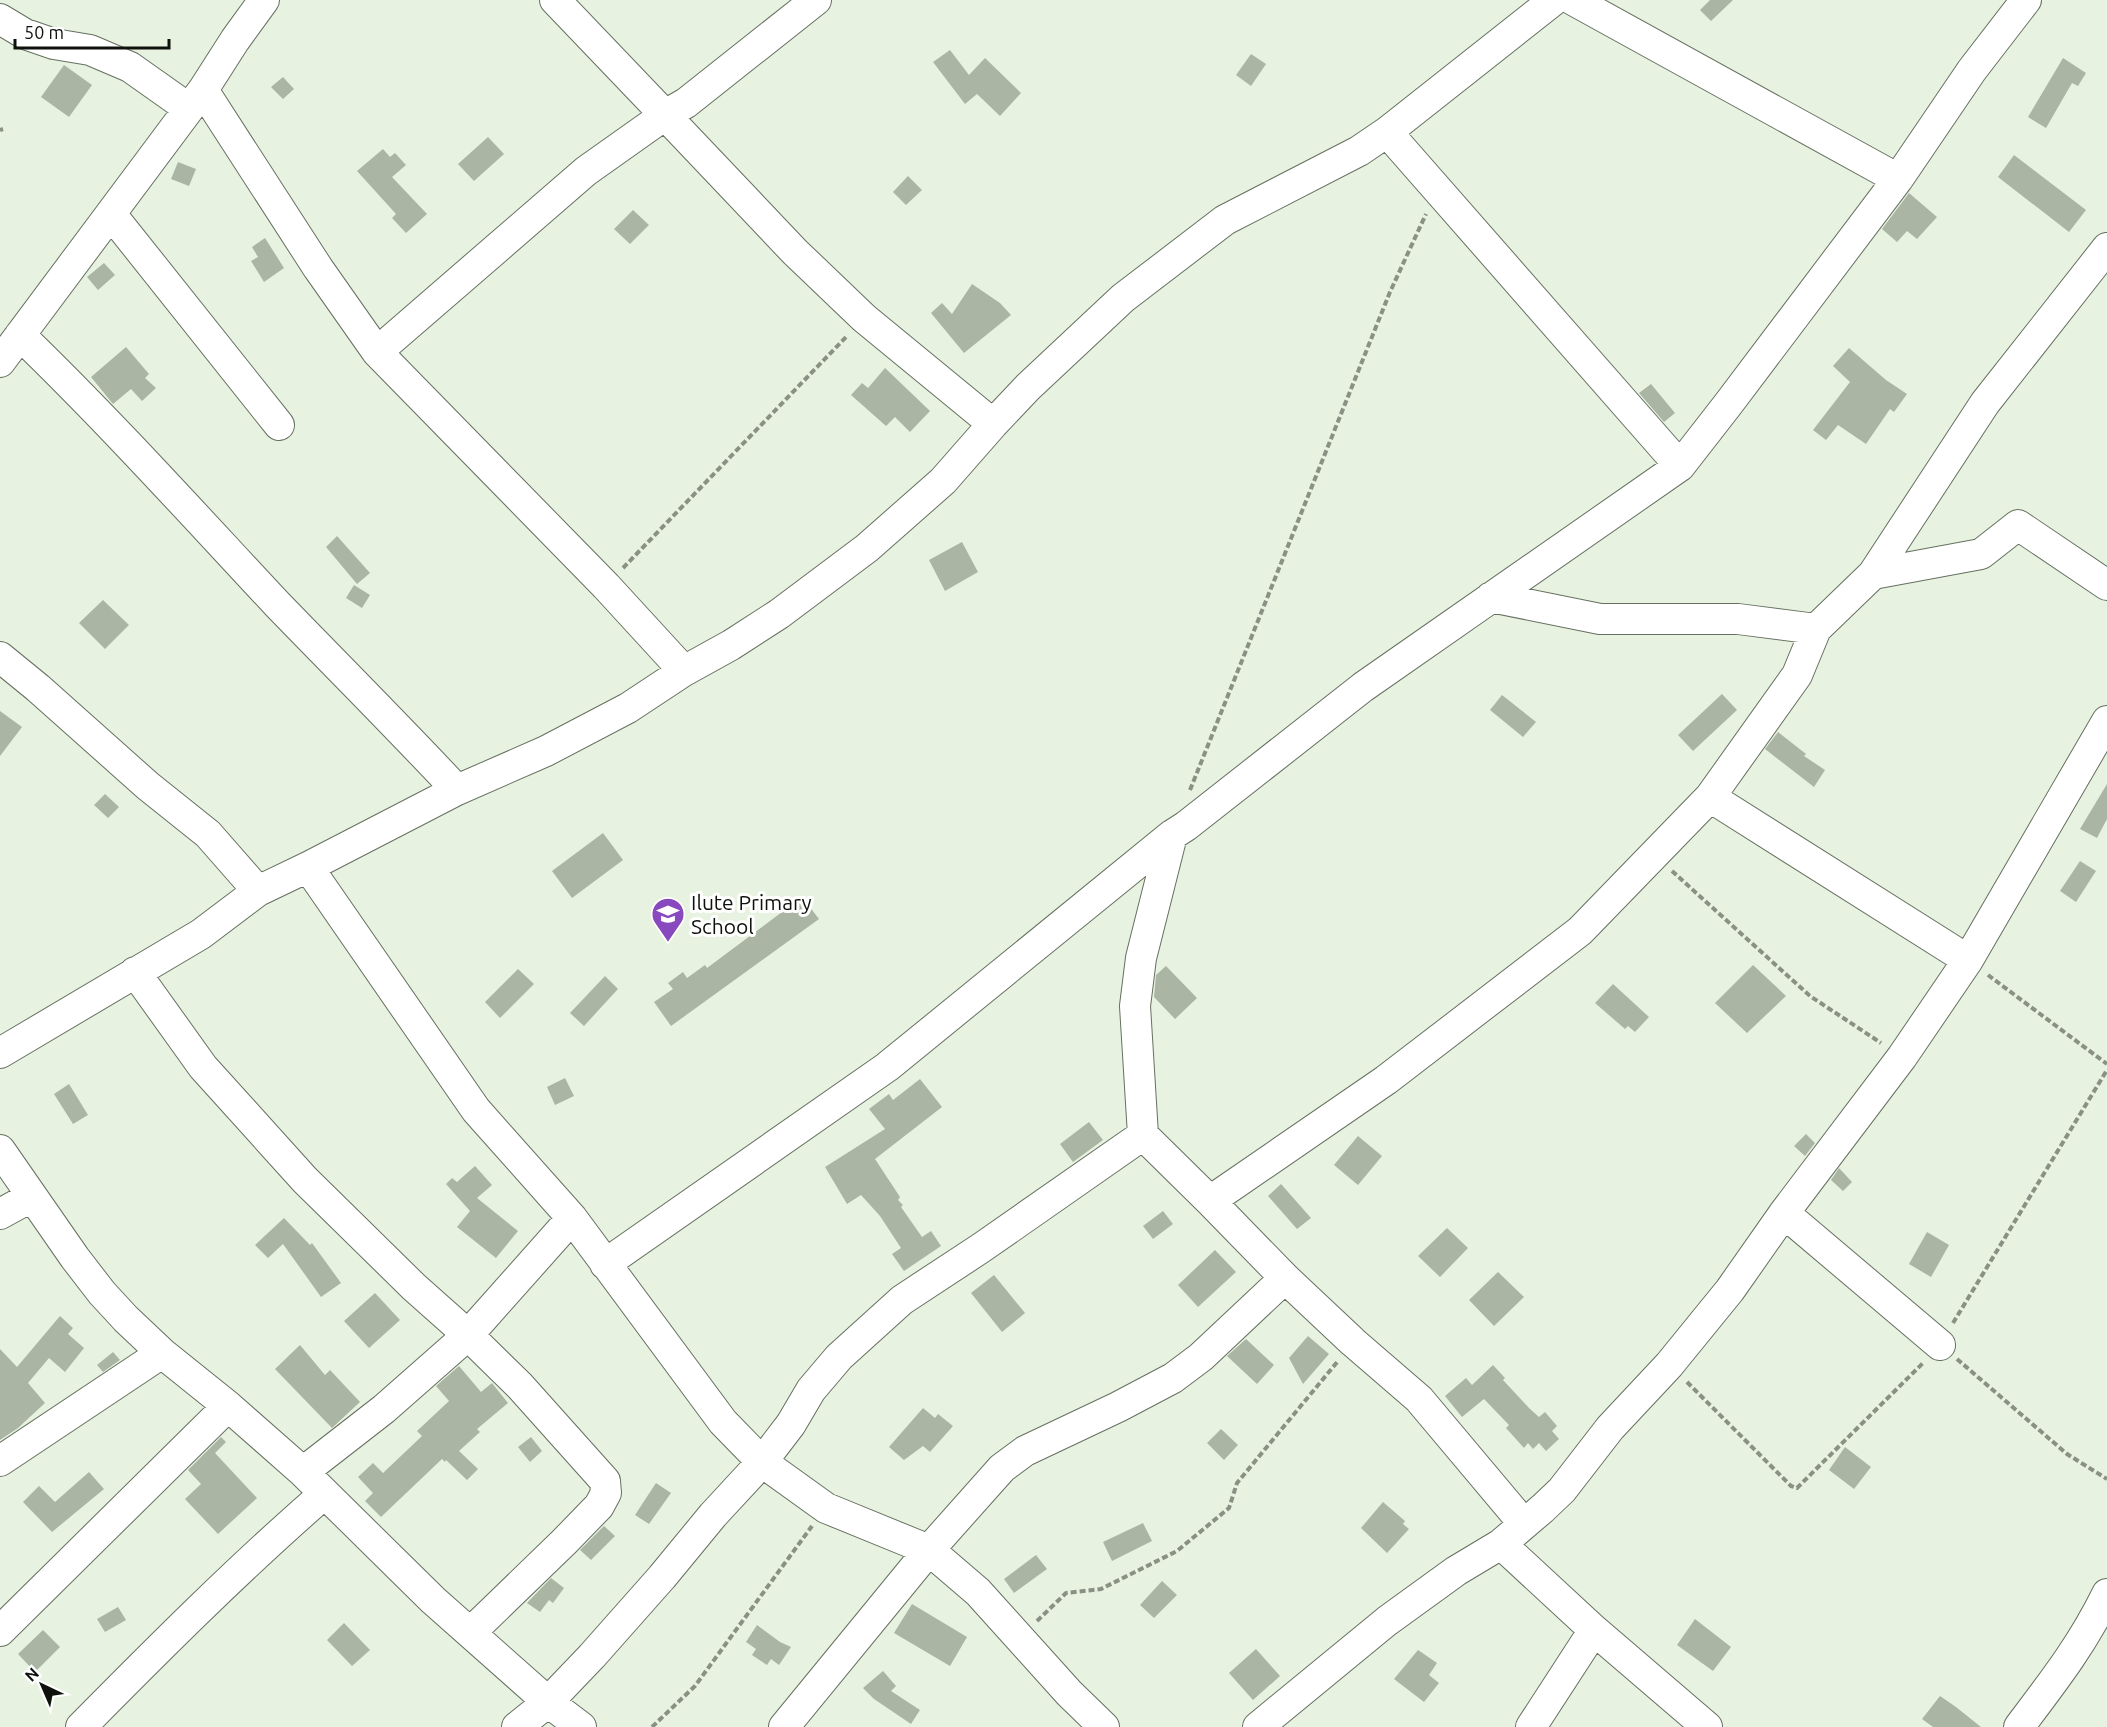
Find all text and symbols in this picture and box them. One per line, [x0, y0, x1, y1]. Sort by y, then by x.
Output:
scale bar [15, 12, 170, 50]
text: 50 m [24, 22, 64, 42]
place label: Ilute Primary School [691, 890, 812, 938]
school or university icon: Ilute Primary School [650, 896, 686, 943]
north arrow [12, 1655, 72, 1715]
text: N [21, 1664, 42, 1685]

